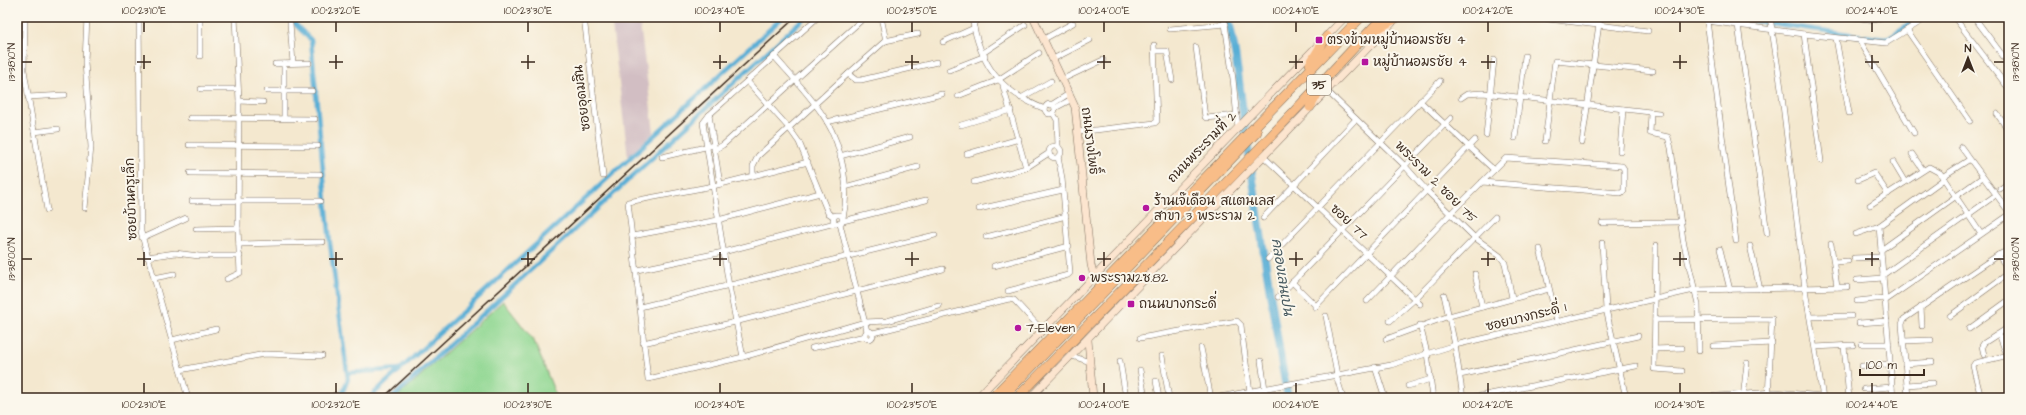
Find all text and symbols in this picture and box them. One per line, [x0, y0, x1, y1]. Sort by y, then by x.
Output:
text: 100°23'10"E [122, 4, 166, 18]
text: 100°23'20"E [312, 4, 360, 18]
text: 100°23'30"E [504, 4, 552, 18]
text: 100°23'40"E [695, 4, 745, 18]
text: 100°23'50"E [887, 4, 937, 18]
text: 100°24'00"E [1078, 4, 1130, 18]
text: 100°24'10"E [1273, 4, 1319, 18]
text: 100°24'20"E [1463, 4, 1513, 18]
text: 100°24'30"E [1655, 4, 1705, 18]
text: 100°24'40"E [1846, 4, 1898, 18]
place label: ตรงข้ามหมู่บ้านอมรชัย 4 [1327, 31, 1466, 49]
marker: ตรงข้ามหมู่บ้านอมรชัย 4 [1314, 35, 1324, 45]
north arrow [1948, 38, 1988, 78]
text: N [1965, 41, 1972, 56]
text: 13°38'10"N [5, 43, 19, 81]
text: 13°38'10"N [2009, 43, 2023, 81]
place label: หมู่บ้านอมรชัย 4 [1373, 53, 1467, 71]
marker: หมู่บ้านอมรชัย 4 [1360, 57, 1370, 67]
street label: ซอยอุดมสิน [569, 64, 595, 132]
road number: 35 [1307, 75, 1331, 95]
street label: ถนนพระรามที่ 2 [1160, 104, 1241, 187]
street label: ถนนรางโพธิ์ [1077, 106, 1107, 176]
street label: พระราม 2 ซอย 75 [1391, 137, 1481, 227]
street label: ซอยบ้านครูเล็ก [120, 158, 141, 240]
place label: ร้านเจ๊เดือน สแตนเลส สาขา 3 พระราม 2 [1154, 192, 1275, 225]
street label: ซอย 77 [1326, 200, 1372, 244]
marker: ร้านเจ๊เดือน สแตนเลส สาขา 3 พระราม 2 [1141, 203, 1151, 213]
text: 13°38'00"N [5, 237, 19, 281]
water label: คลองเลนเปน [1266, 237, 1298, 318]
text: 13°38'00"N [2009, 237, 2023, 281]
place label: พระราม2ซ.82 [1090, 269, 1169, 287]
marker: พระราม2ซ.82 [1077, 273, 1087, 283]
place label: ถนนบางกระดี่ [1139, 290, 1217, 313]
street label: ซอยบางกระดี่ 1 [1483, 293, 1569, 336]
marker: ถนนบางกระดี่ [1126, 299, 1136, 309]
place label: 7-Eleven [1026, 319, 1076, 337]
marker: 7-Eleven [1013, 323, 1023, 333]
scale bar [1860, 351, 1924, 377]
text: 100 m [1866, 357, 1897, 374]
text: 100°23'10"E [122, 398, 166, 412]
text: 100°23'20"E [312, 398, 360, 412]
text: 100°23'30"E [504, 398, 552, 412]
text: 100°23'40"E [695, 398, 745, 412]
text: 100°23'50"E [887, 398, 937, 412]
text: 100°24'00"E [1078, 398, 1130, 412]
text: 100°24'10"E [1273, 398, 1319, 412]
text: 100°24'20"E [1463, 398, 1513, 412]
text: 100°24'30"E [1655, 398, 1705, 412]
text: 100°24'40"E [1846, 398, 1898, 412]

